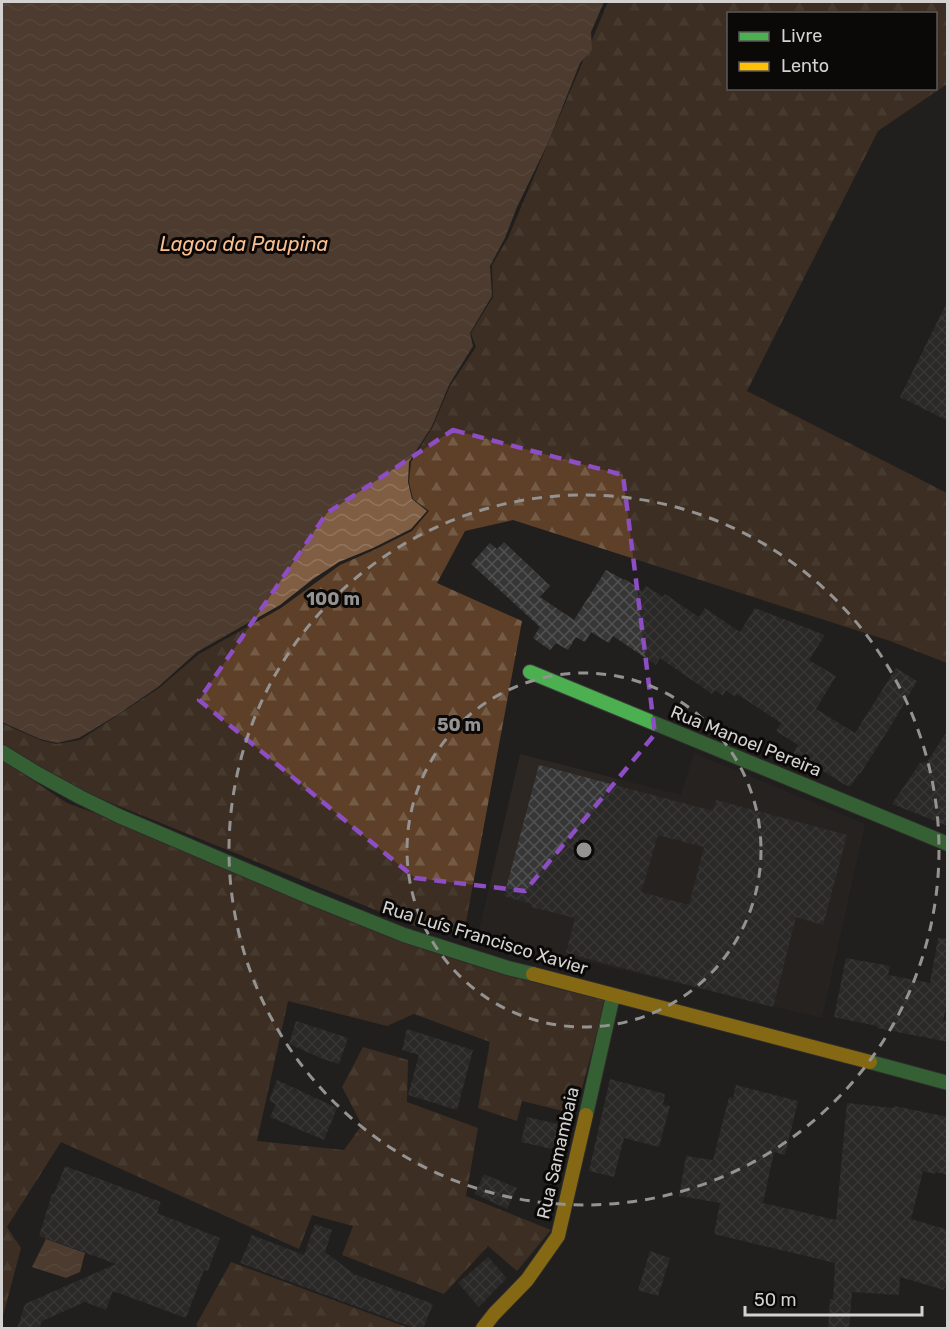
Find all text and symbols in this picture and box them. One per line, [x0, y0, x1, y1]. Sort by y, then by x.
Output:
legend [727, 12, 937, 90]
text: Livre [781, 25, 822, 47]
text: Lento [781, 55, 829, 77]
water label: Lagoa da Paupina [160, 232, 329, 256]
text: 100 m [306, 588, 360, 610]
street label: Rua Manoel Pereira [667, 701, 825, 781]
text: 50 m [437, 714, 481, 736]
centre of rings [574, 840, 594, 860]
street label: Rua Luís Francisco Xavier [379, 896, 591, 980]
street label: Rua Samambaia [532, 1085, 584, 1221]
scale bar [745, 1279, 922, 1317]
text: 50 m [754, 1289, 797, 1311]

